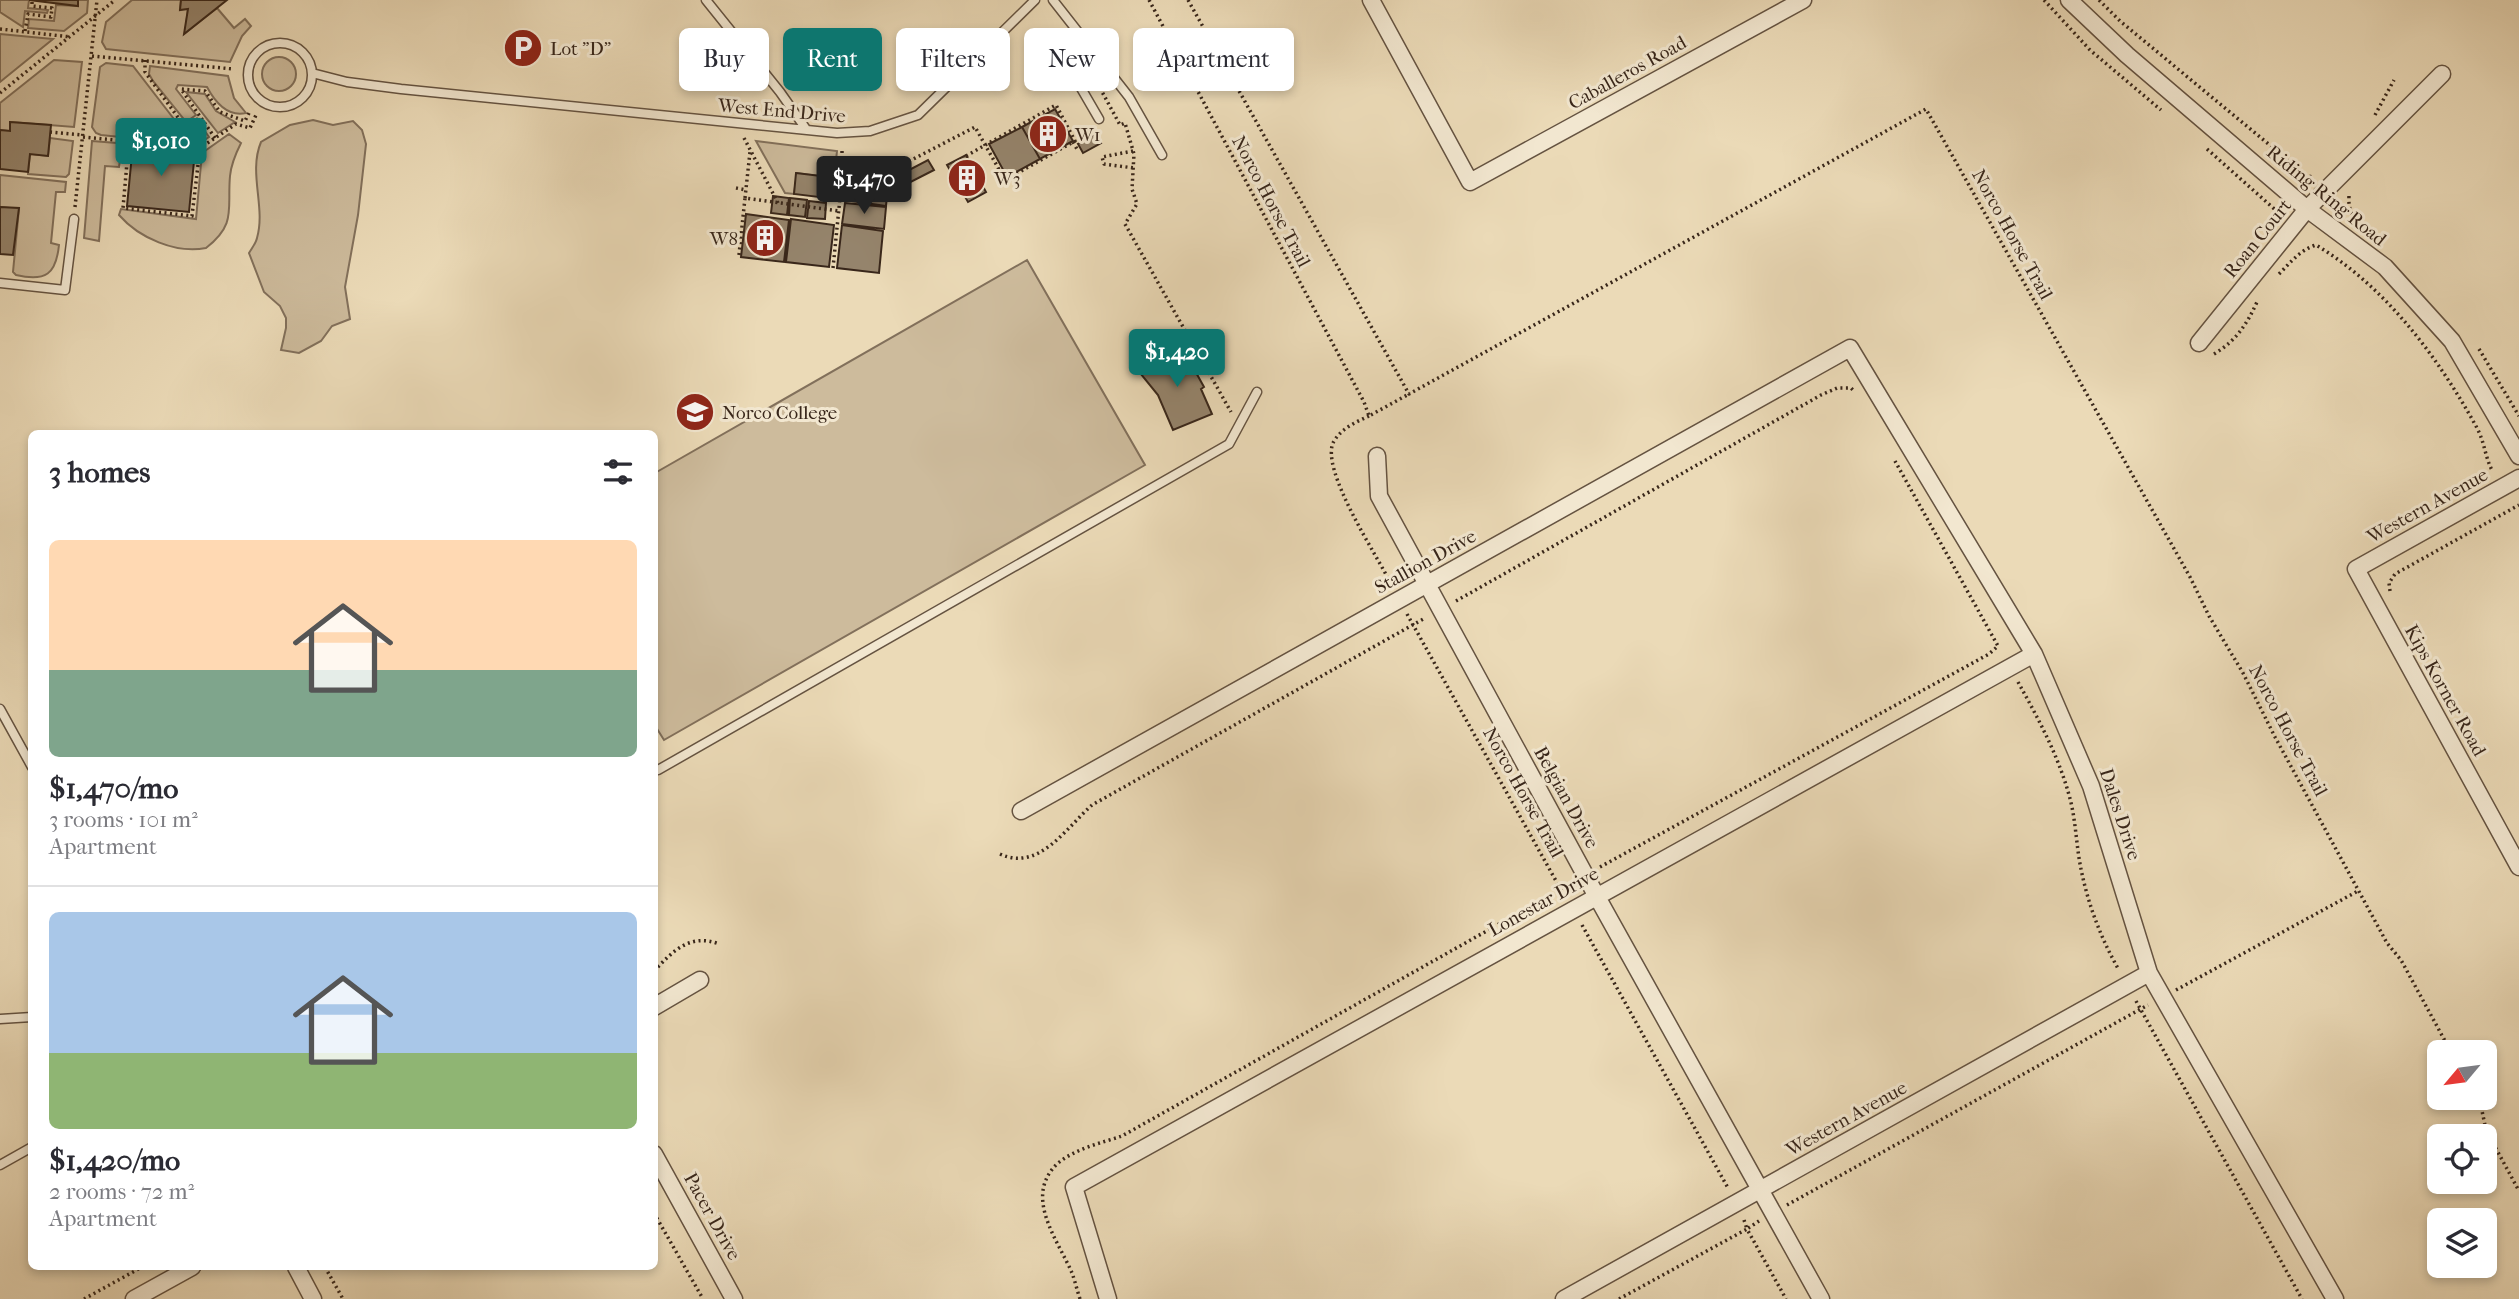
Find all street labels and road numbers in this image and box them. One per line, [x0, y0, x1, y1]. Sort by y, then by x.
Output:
street label: Caballeros Road [1565, 31, 1691, 114]
street label: West End Drive [716, 94, 847, 128]
street label: Norco Horse Trail [1227, 132, 1315, 271]
street label: Riding Ring Road [2262, 141, 2391, 251]
street label: Norco Horse Trail [1967, 165, 2057, 304]
street label: Roan Court [2219, 195, 2296, 282]
street label: Western Avenue [2362, 464, 2492, 549]
street label: Stallion Drive [1371, 525, 1480, 599]
street label: Kips Korner Road [2400, 621, 2491, 761]
street label: Norco Horse Trail [2244, 661, 2332, 800]
street label: Norco Horse Trail [1478, 723, 1568, 862]
street label: Belgian Drive [1529, 743, 1603, 852]
street label: Dales Drive [2095, 766, 2145, 863]
street label: Lonestar Drive [1485, 863, 1602, 941]
street label: Western Avenue [1781, 1077, 1911, 1162]
street label: Pacer Drive [679, 1169, 745, 1264]

